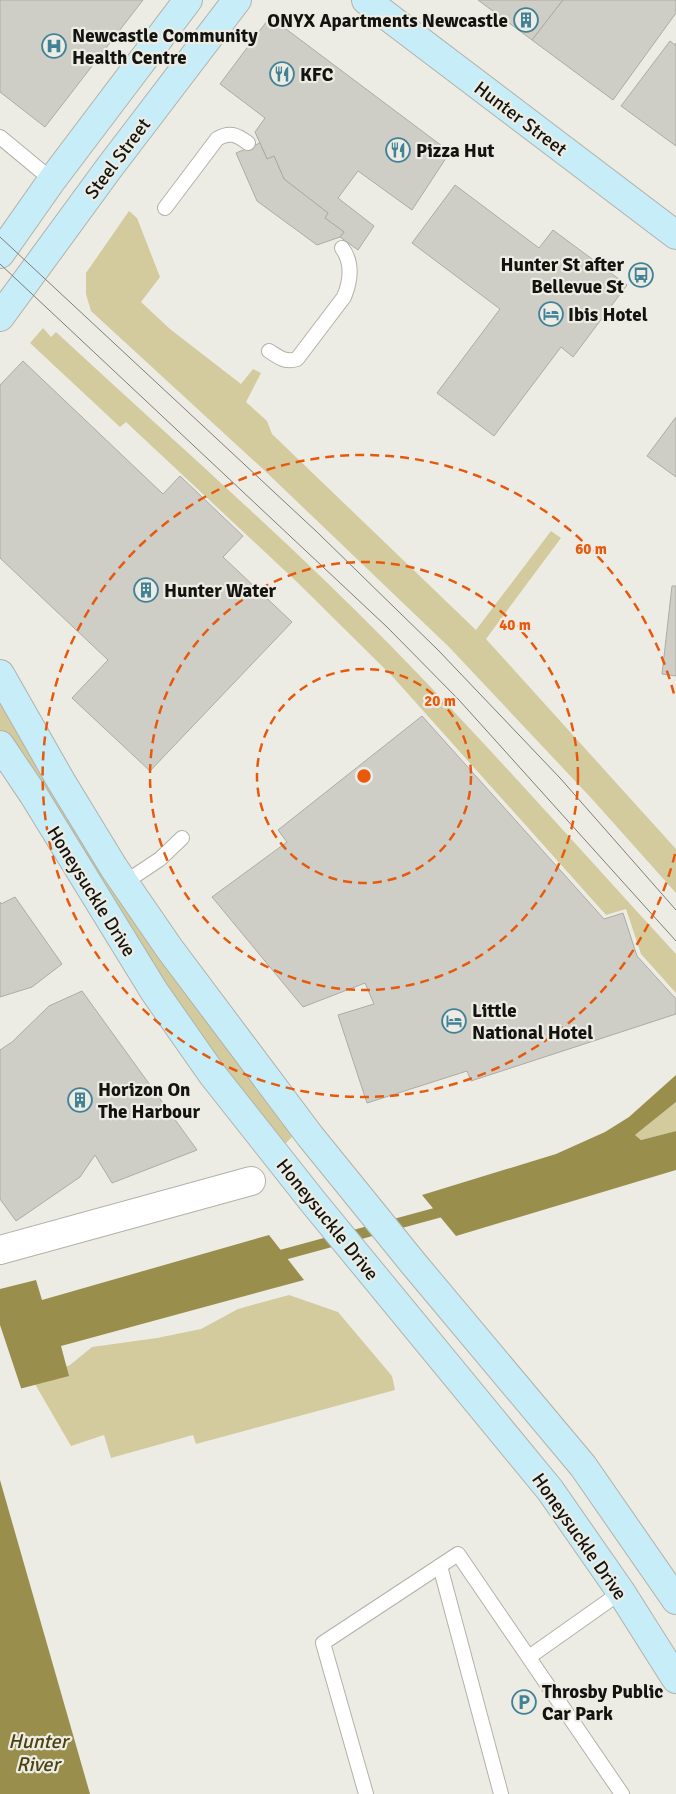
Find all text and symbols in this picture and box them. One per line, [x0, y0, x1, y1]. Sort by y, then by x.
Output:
building icon: ONYX Apartments Newcastle [513, 7, 539, 33]
place label: ONYX Apartments Newcastle [267, 9, 508, 33]
place label: Newcastle Community Health Centre [72, 24, 258, 70]
hospital icon: Newcastle Community Health Centre [41, 33, 67, 59]
restaurant icon: KFC [269, 61, 295, 87]
place label: KFC [300, 63, 334, 87]
street label: Hunter Street [469, 76, 572, 162]
street label: Steel Street [80, 113, 156, 204]
restaurant icon: Pizza Hut [385, 137, 411, 163]
place label: Pizza Hut [416, 139, 494, 163]
place label: Hunter St after Bellevue St [501, 253, 624, 299]
bus stop icon: Hunter St after Bellevue St [628, 262, 654, 288]
hotel icon: Ibis Hotel [538, 301, 564, 327]
place label: Ibis Hotel [568, 303, 648, 327]
text: 60 m [575, 540, 607, 558]
building icon: Hunter Water [133, 577, 159, 603]
place label: Hunter Water [164, 579, 277, 603]
text: 40 m [499, 616, 531, 634]
text: 20 m [424, 692, 456, 710]
centre of rings [355, 767, 373, 785]
street label: Honeysuckle Drive [41, 822, 141, 961]
place label: Little National Hotel [472, 999, 593, 1045]
hotel icon: Little National Hotel [441, 1008, 467, 1034]
place label: Horizon On The Harbour [98, 1078, 200, 1124]
building icon: Horizon On The Harbour [67, 1087, 93, 1113]
street label: Honeysuckle Drive [271, 1154, 384, 1285]
street label: Honeysuckle Drive [526, 1468, 632, 1605]
place label: Throsby Public Car Park [542, 1680, 663, 1726]
parking icon: Throsby Public Car Park [511, 1689, 537, 1715]
water label: Hunter River [8, 1729, 70, 1777]

